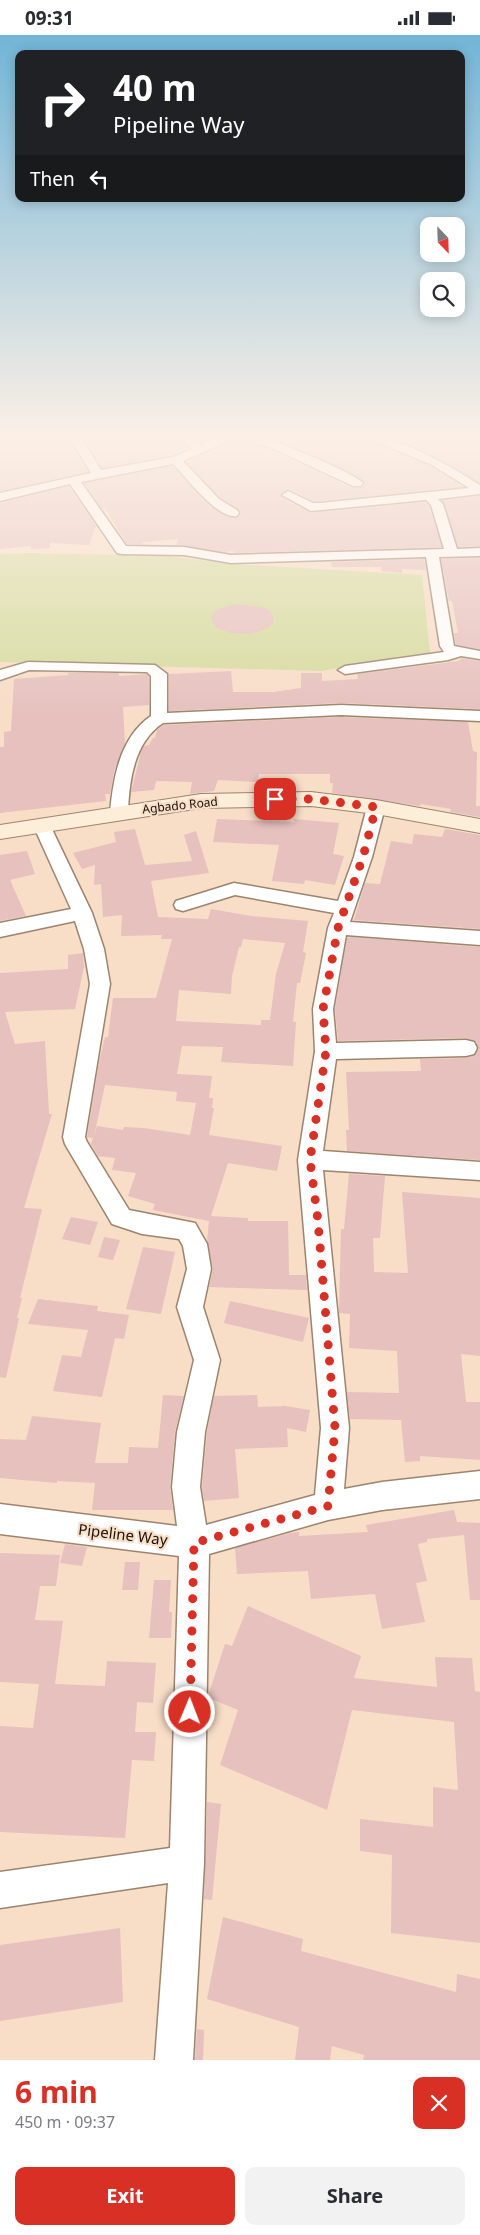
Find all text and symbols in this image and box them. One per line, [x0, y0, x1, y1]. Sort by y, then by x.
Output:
text: 09:31 [25, 5, 74, 31]
text: 40 m [113, 64, 196, 111]
icon: right [30, 70, 95, 135]
text: Pipeline Way [113, 109, 245, 139]
icon: left [85, 165, 113, 193]
text: Then [30, 166, 75, 192]
north arrow [420, 217, 465, 263]
map controls [420, 217, 465, 317]
button: search [420, 272, 465, 317]
pin [254, 778, 296, 820]
icon: arrive [261, 785, 289, 813]
street label: Agbado Road [141, 793, 219, 817]
street label: Pipeline Way [77, 1519, 169, 1549]
position arrow [163, 1685, 215, 1737]
text: 6 min [15, 2071, 98, 2112]
button: close [413, 2077, 465, 2129]
text: 450 m · 09:37 [15, 2111, 115, 2133]
button: Exit [15, 2167, 235, 2225]
button: Share [245, 2167, 465, 2225]

